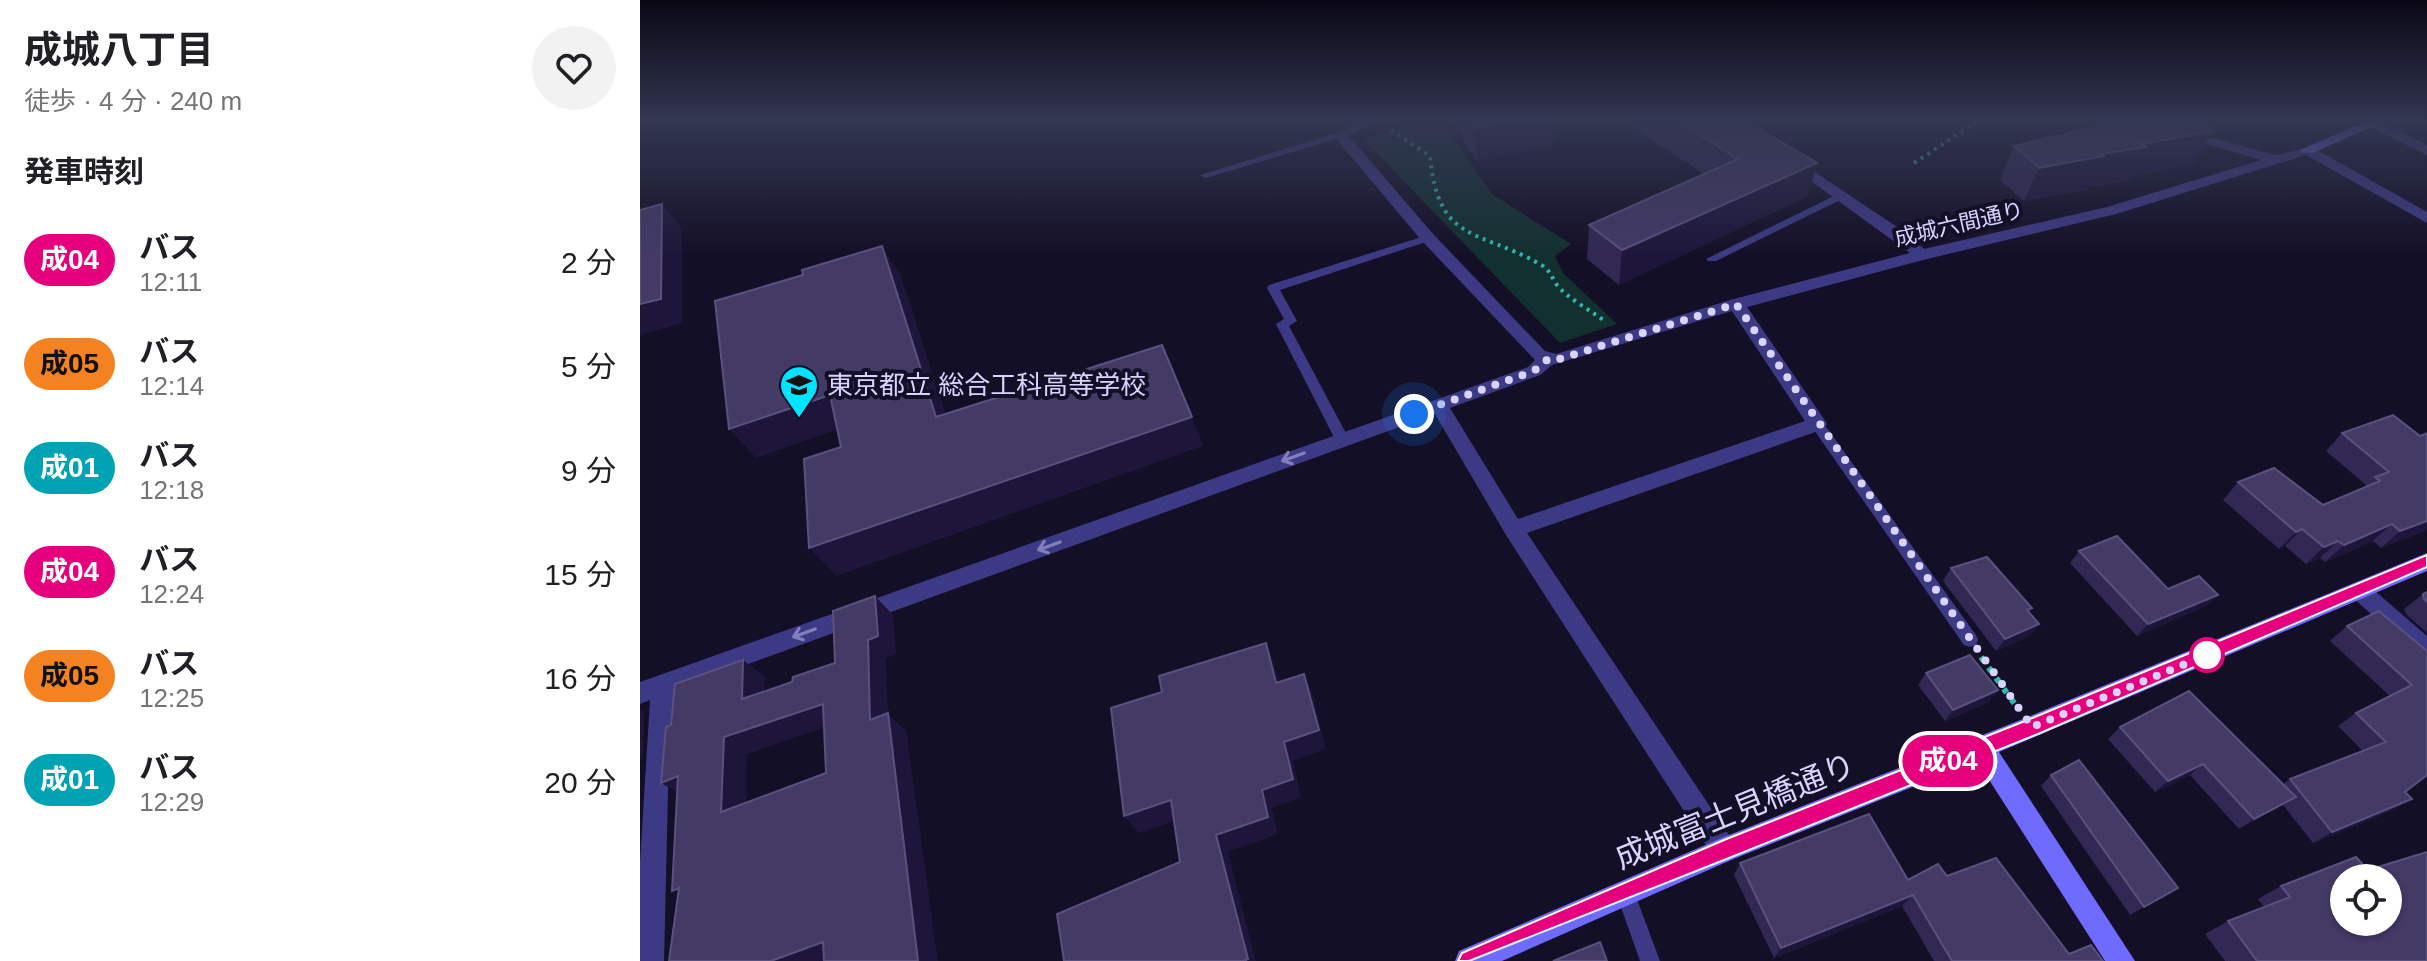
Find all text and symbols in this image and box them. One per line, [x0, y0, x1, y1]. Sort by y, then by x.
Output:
button: heart [532, 26, 616, 110]
text: 成城八丁目 [24, 29, 214, 71]
text: 徒歩 · 4 分 · 240 m [24, 86, 242, 116]
text: 発車時刻 [24, 155, 144, 188]
street label: 成城六間通り [1892, 197, 2026, 251]
text: バス [139, 231, 199, 264]
text: 成04 [40, 244, 99, 275]
text: 2 分 [561, 246, 616, 279]
text: 12:11 [139, 267, 202, 297]
text: バス [139, 335, 199, 368]
text: 成05 [40, 348, 99, 379]
text: 5 分 [561, 350, 616, 383]
school or university icon: 東京都立 総合工科高等学校 [778, 364, 820, 419]
place label: 東京都立 総合工科高等学校 [827, 370, 1146, 400]
text: 12:14 [139, 371, 204, 401]
your location [1394, 394, 1434, 434]
text: バス [139, 439, 199, 472]
one-way arrow [1281, 451, 1306, 465]
text: 成01 [40, 452, 99, 483]
text: 9 分 [561, 454, 616, 487]
text: 12:18 [139, 475, 204, 505]
one-way arrow [1037, 540, 1062, 554]
text: バス [139, 543, 199, 576]
text: 成04 [40, 556, 99, 587]
text: 15 分 [544, 558, 616, 591]
text: 12:24 [139, 579, 204, 609]
one-way arrow [792, 627, 817, 642]
unlabelled marker [2190, 638, 2224, 672]
text: バス [139, 647, 199, 680]
text: 成05 [40, 660, 99, 691]
text: 16 分 [544, 662, 616, 695]
text: 12:25 [139, 683, 204, 713]
line badge: 成04 [1902, 735, 1994, 787]
text: 成04 [1918, 745, 1978, 776]
street label: 成城富士見橋通り [1610, 746, 1860, 876]
text: バス [139, 751, 199, 784]
text: 成01 [40, 764, 99, 795]
text: 20 分 [544, 766, 616, 799]
text: 12:29 [139, 787, 204, 817]
map controls [2330, 864, 2402, 936]
button: locate [2330, 864, 2402, 936]

